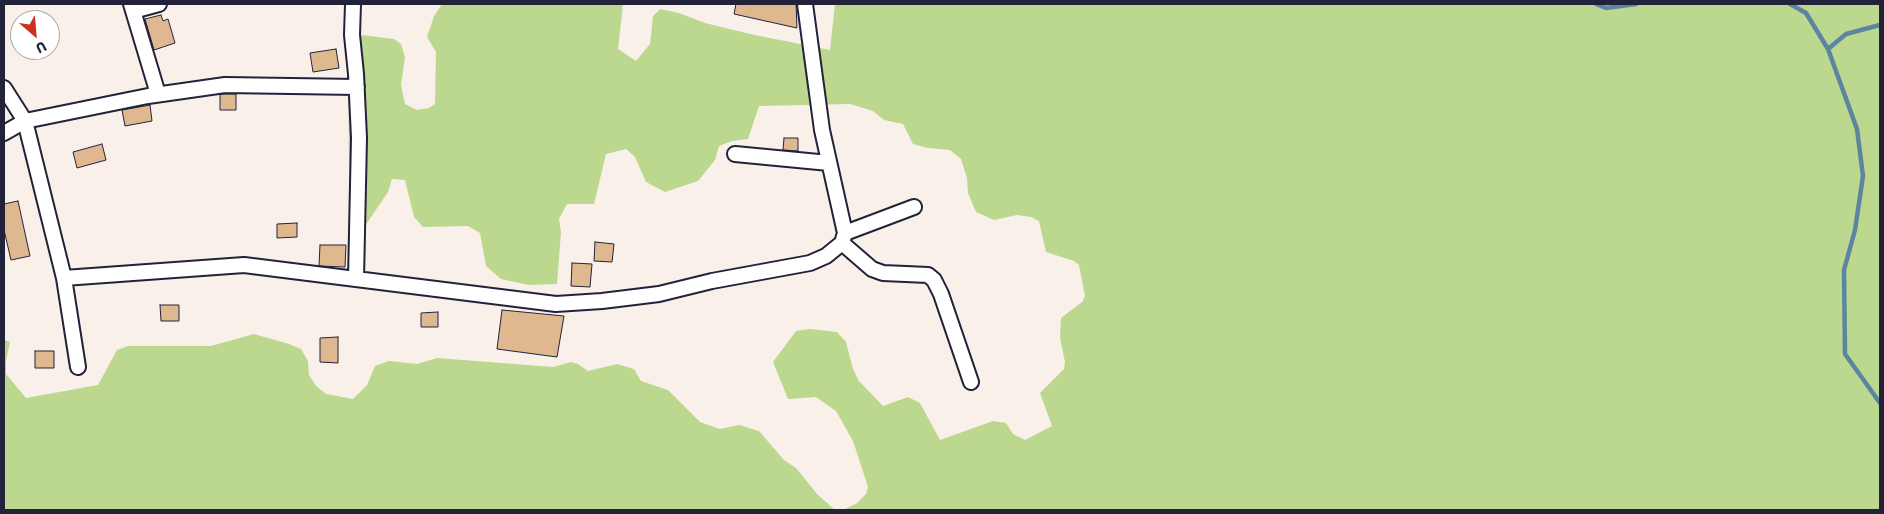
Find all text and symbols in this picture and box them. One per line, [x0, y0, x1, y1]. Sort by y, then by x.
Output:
north arrow [10, 10, 60, 60]
text: U [33, 37, 50, 58]

